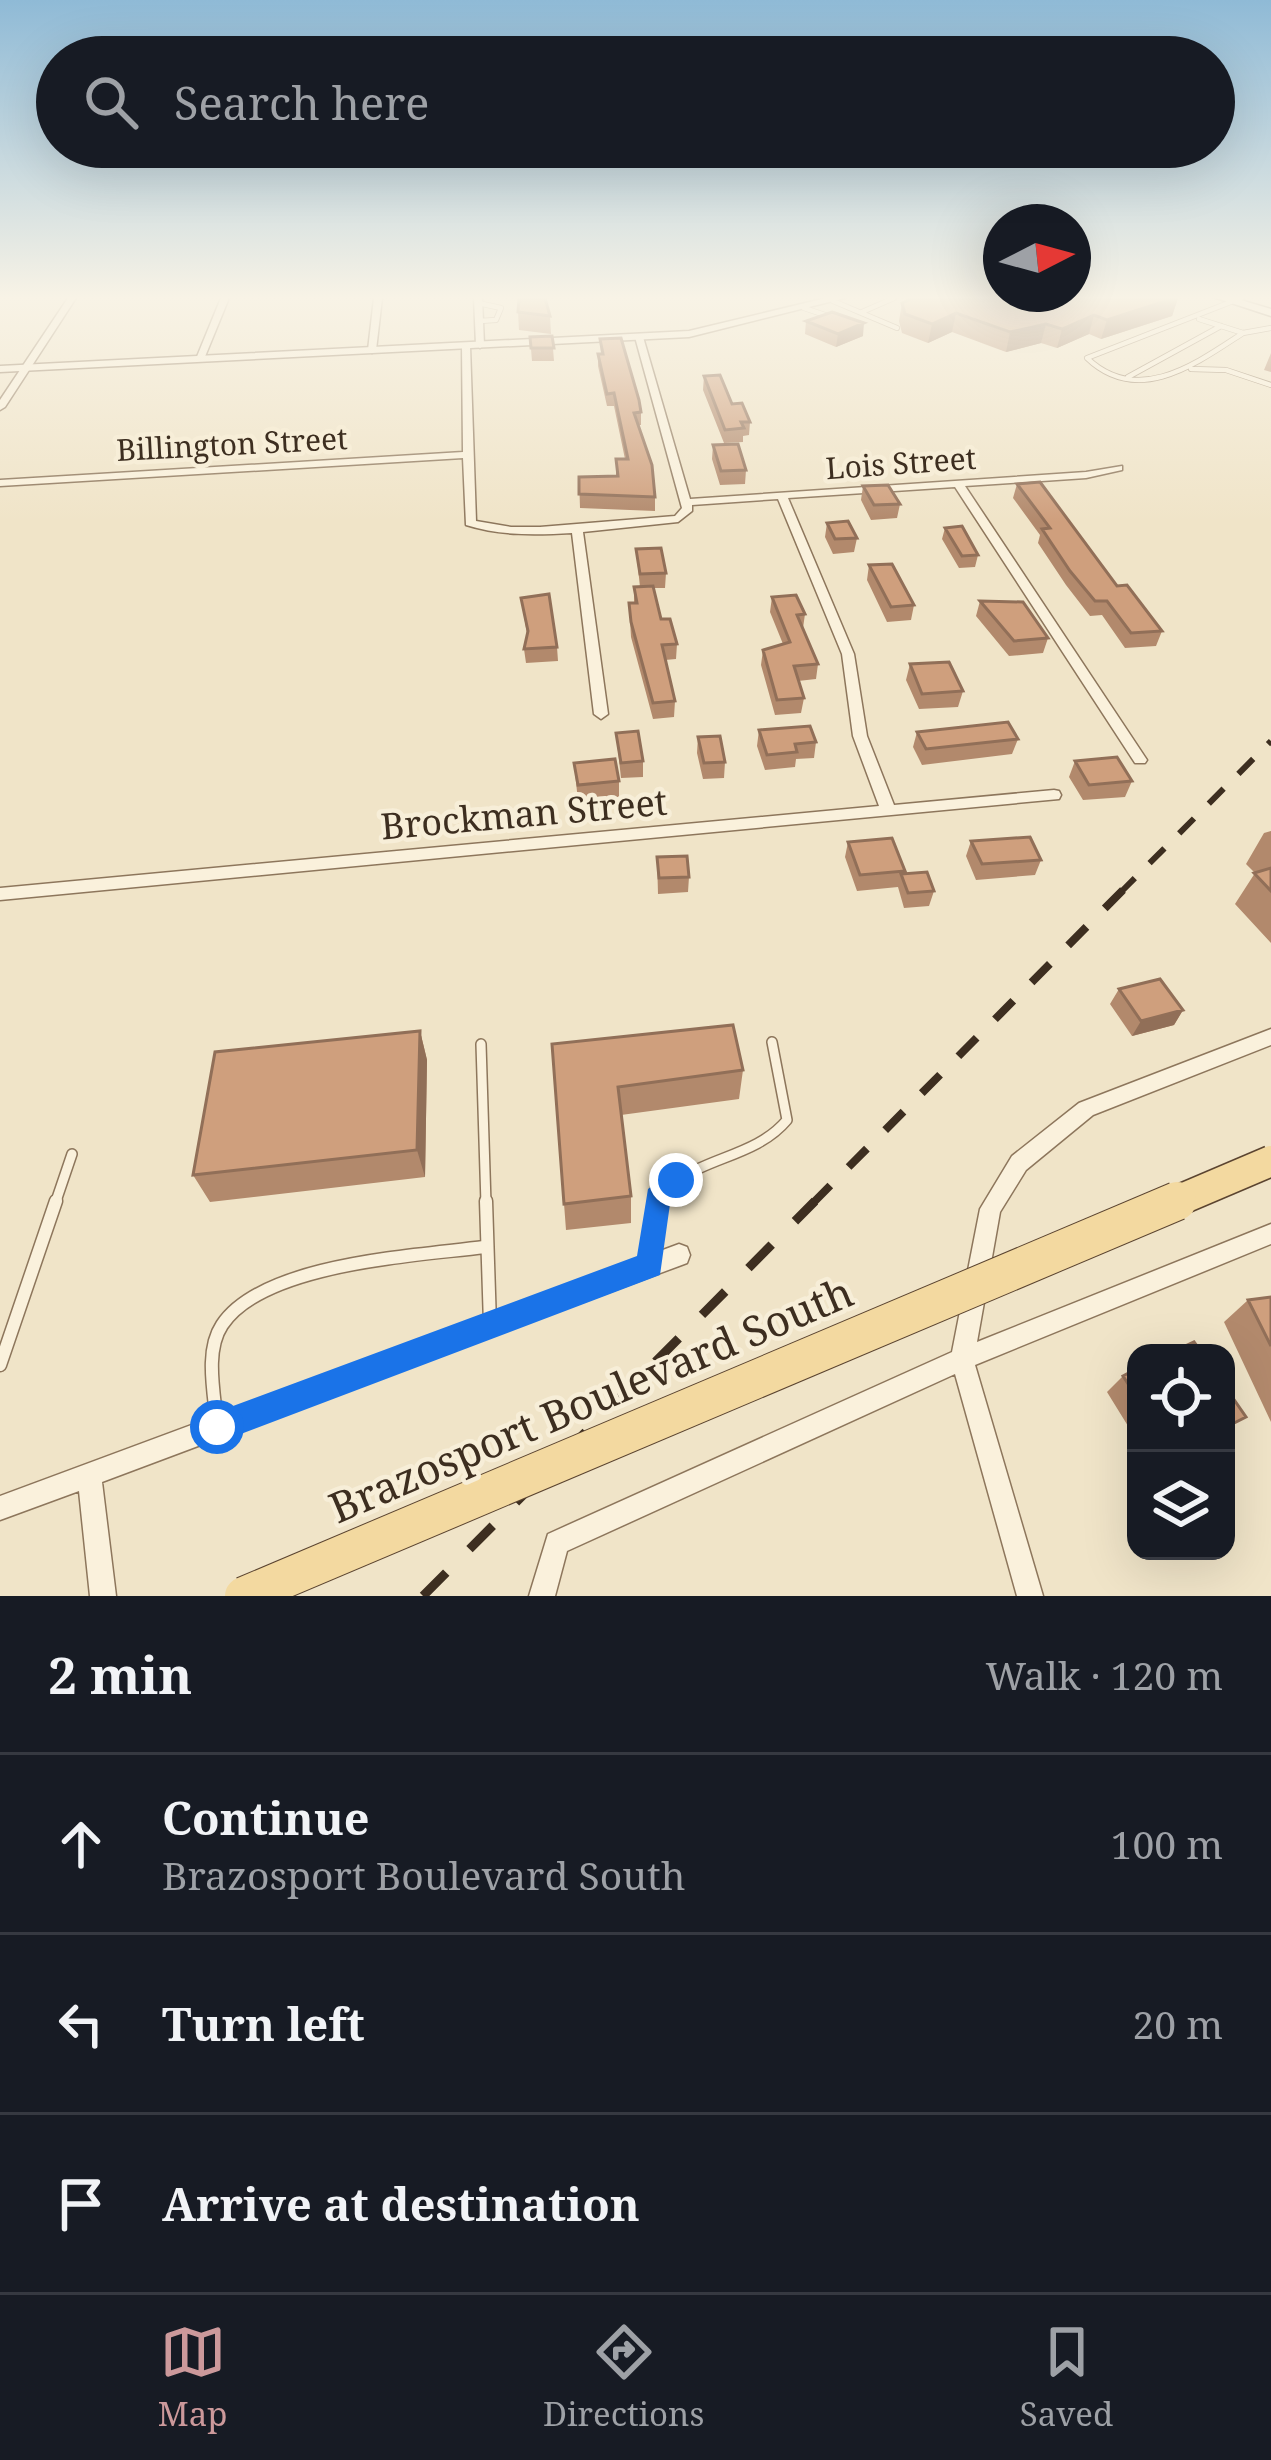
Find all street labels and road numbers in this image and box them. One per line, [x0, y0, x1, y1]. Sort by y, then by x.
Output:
street label: Billington Street [115, 417, 349, 470]
street label: Lois Street [824, 437, 977, 488]
street label: Brockman Street [379, 777, 669, 850]
street label: Brazosport Boulevard South [320, 1262, 861, 1535]

